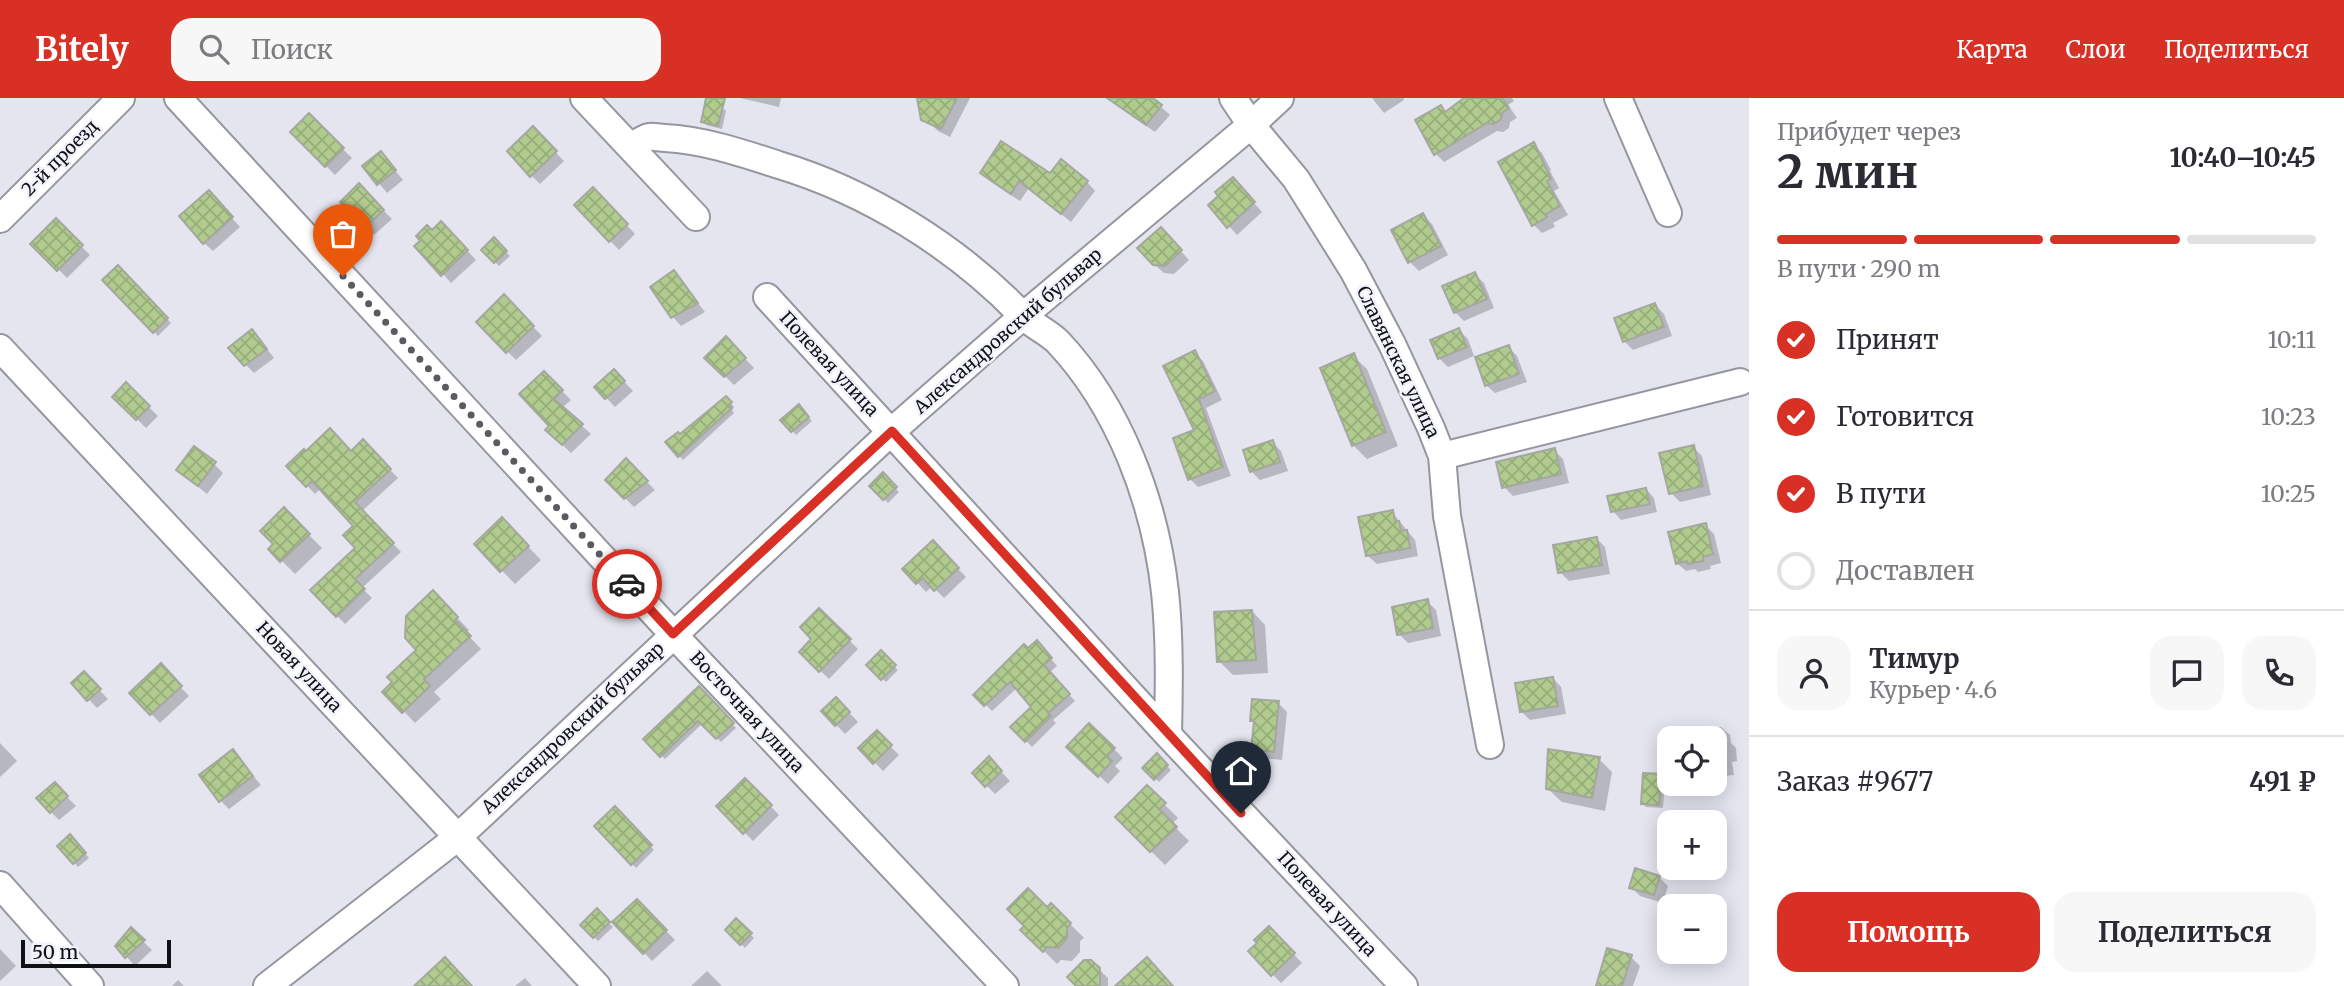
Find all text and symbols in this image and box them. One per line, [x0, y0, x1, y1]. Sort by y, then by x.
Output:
search box [171, 18, 661, 81]
text: Bitely [35, 29, 129, 70]
icon: search [195, 30, 233, 68]
text: Поиск [251, 33, 333, 66]
text: Карта [1956, 34, 2028, 65]
text: Слои [2066, 34, 2126, 65]
text: Поделиться [2164, 34, 2309, 65]
street label: 2-й проезд [17, 115, 103, 201]
text: Прибудет через [1777, 117, 1961, 146]
text: 10:40–10:45 [2170, 141, 2316, 174]
text: 2 мин [1777, 143, 1918, 201]
pin [313, 204, 373, 276]
icon: bag [324, 215, 362, 253]
street label: Александровский бульвар [908, 243, 1106, 419]
text: В пути · 290 m [1777, 254, 1940, 283]
street label: Славянская улица [1352, 282, 1445, 442]
street label: Полевая улица [775, 306, 884, 421]
icon: check [1777, 321, 1815, 359]
text: Принят [1836, 323, 1939, 356]
text: 10:11 [2267, 325, 2316, 354]
icon: check [1777, 398, 1815, 436]
text: Готовится [1836, 400, 1974, 433]
text: 10:23 [2261, 402, 2316, 431]
icon: check [1777, 475, 1815, 513]
text: В пути [1836, 477, 1926, 510]
text: 10:25 [2261, 479, 2316, 508]
courier [592, 549, 662, 619]
text: Доставлен [1836, 554, 1975, 587]
icon: car [608, 565, 646, 603]
street label: Новая улица [252, 617, 347, 717]
button: person [1777, 636, 1851, 710]
button: chat [2150, 636, 2224, 710]
button: phone [2242, 636, 2316, 710]
street label: Александровский бульвар [476, 637, 669, 819]
text: Тимур [1869, 642, 1959, 675]
street label: Восточная улица [685, 646, 810, 777]
text: Курьер · 4.6 [1869, 675, 1997, 704]
map controls [1657, 726, 1727, 964]
button: locate [1657, 726, 1727, 796]
pin [1211, 741, 1271, 813]
icon: home [1222, 752, 1260, 790]
text: Заказ #9677 [1777, 765, 1933, 798]
text: 491 ₽ [2249, 765, 2316, 798]
button: + [1657, 810, 1727, 880]
street label: Полевая улица [1273, 846, 1382, 961]
button: Помощь [1777, 892, 2040, 972]
button: Поделиться [2054, 892, 2316, 972]
button: − [1657, 894, 1727, 964]
scale bar [21, 937, 172, 969]
text: 50 m [32, 940, 78, 964]

